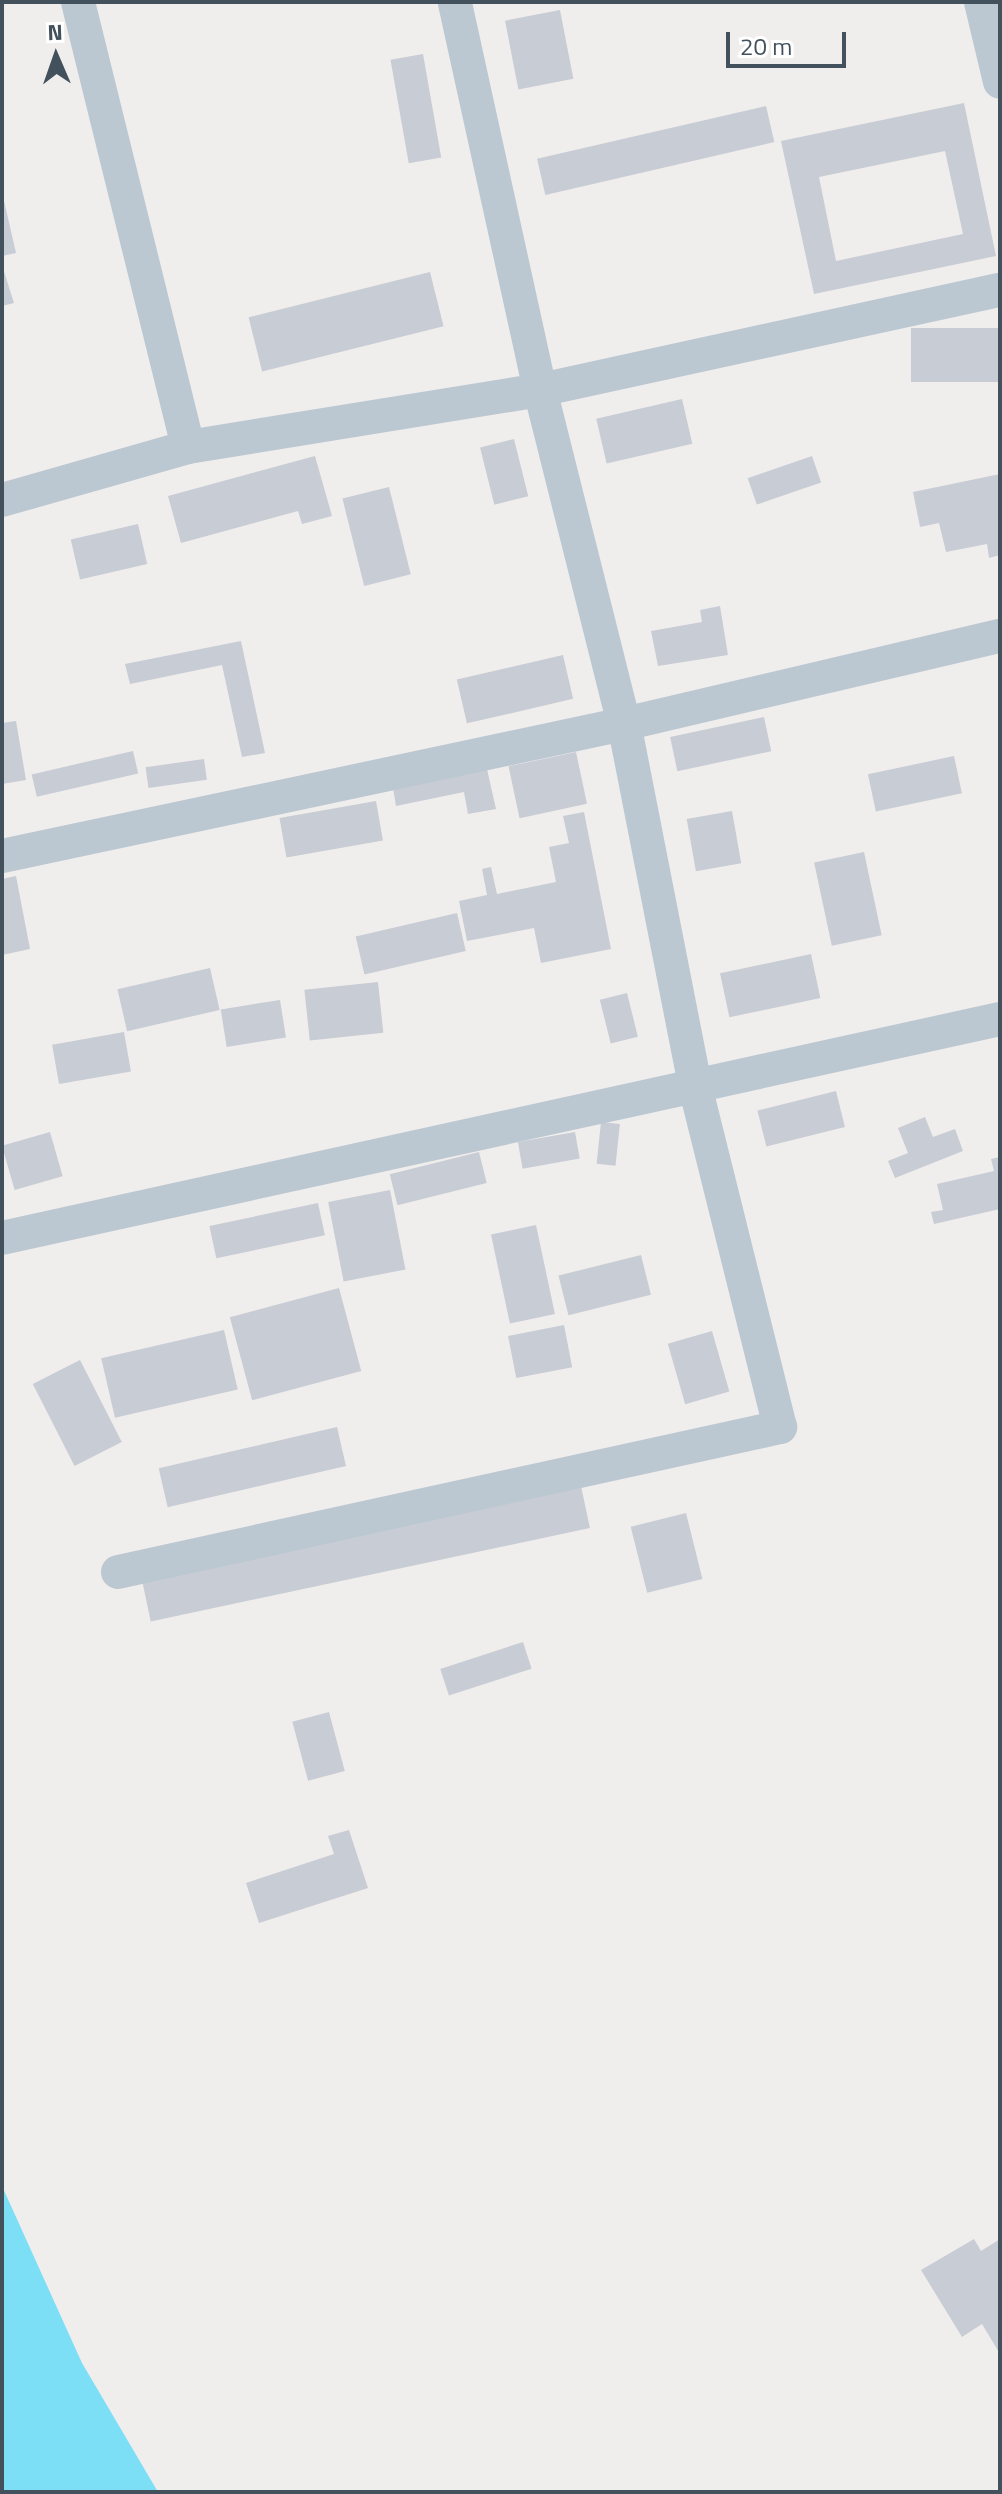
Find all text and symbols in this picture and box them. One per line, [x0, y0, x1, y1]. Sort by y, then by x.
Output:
text: N [47, 15, 63, 49]
north arrow [16, 16, 96, 96]
scale bar [730, 16, 850, 66]
text: 20 m [740, 28, 792, 64]

